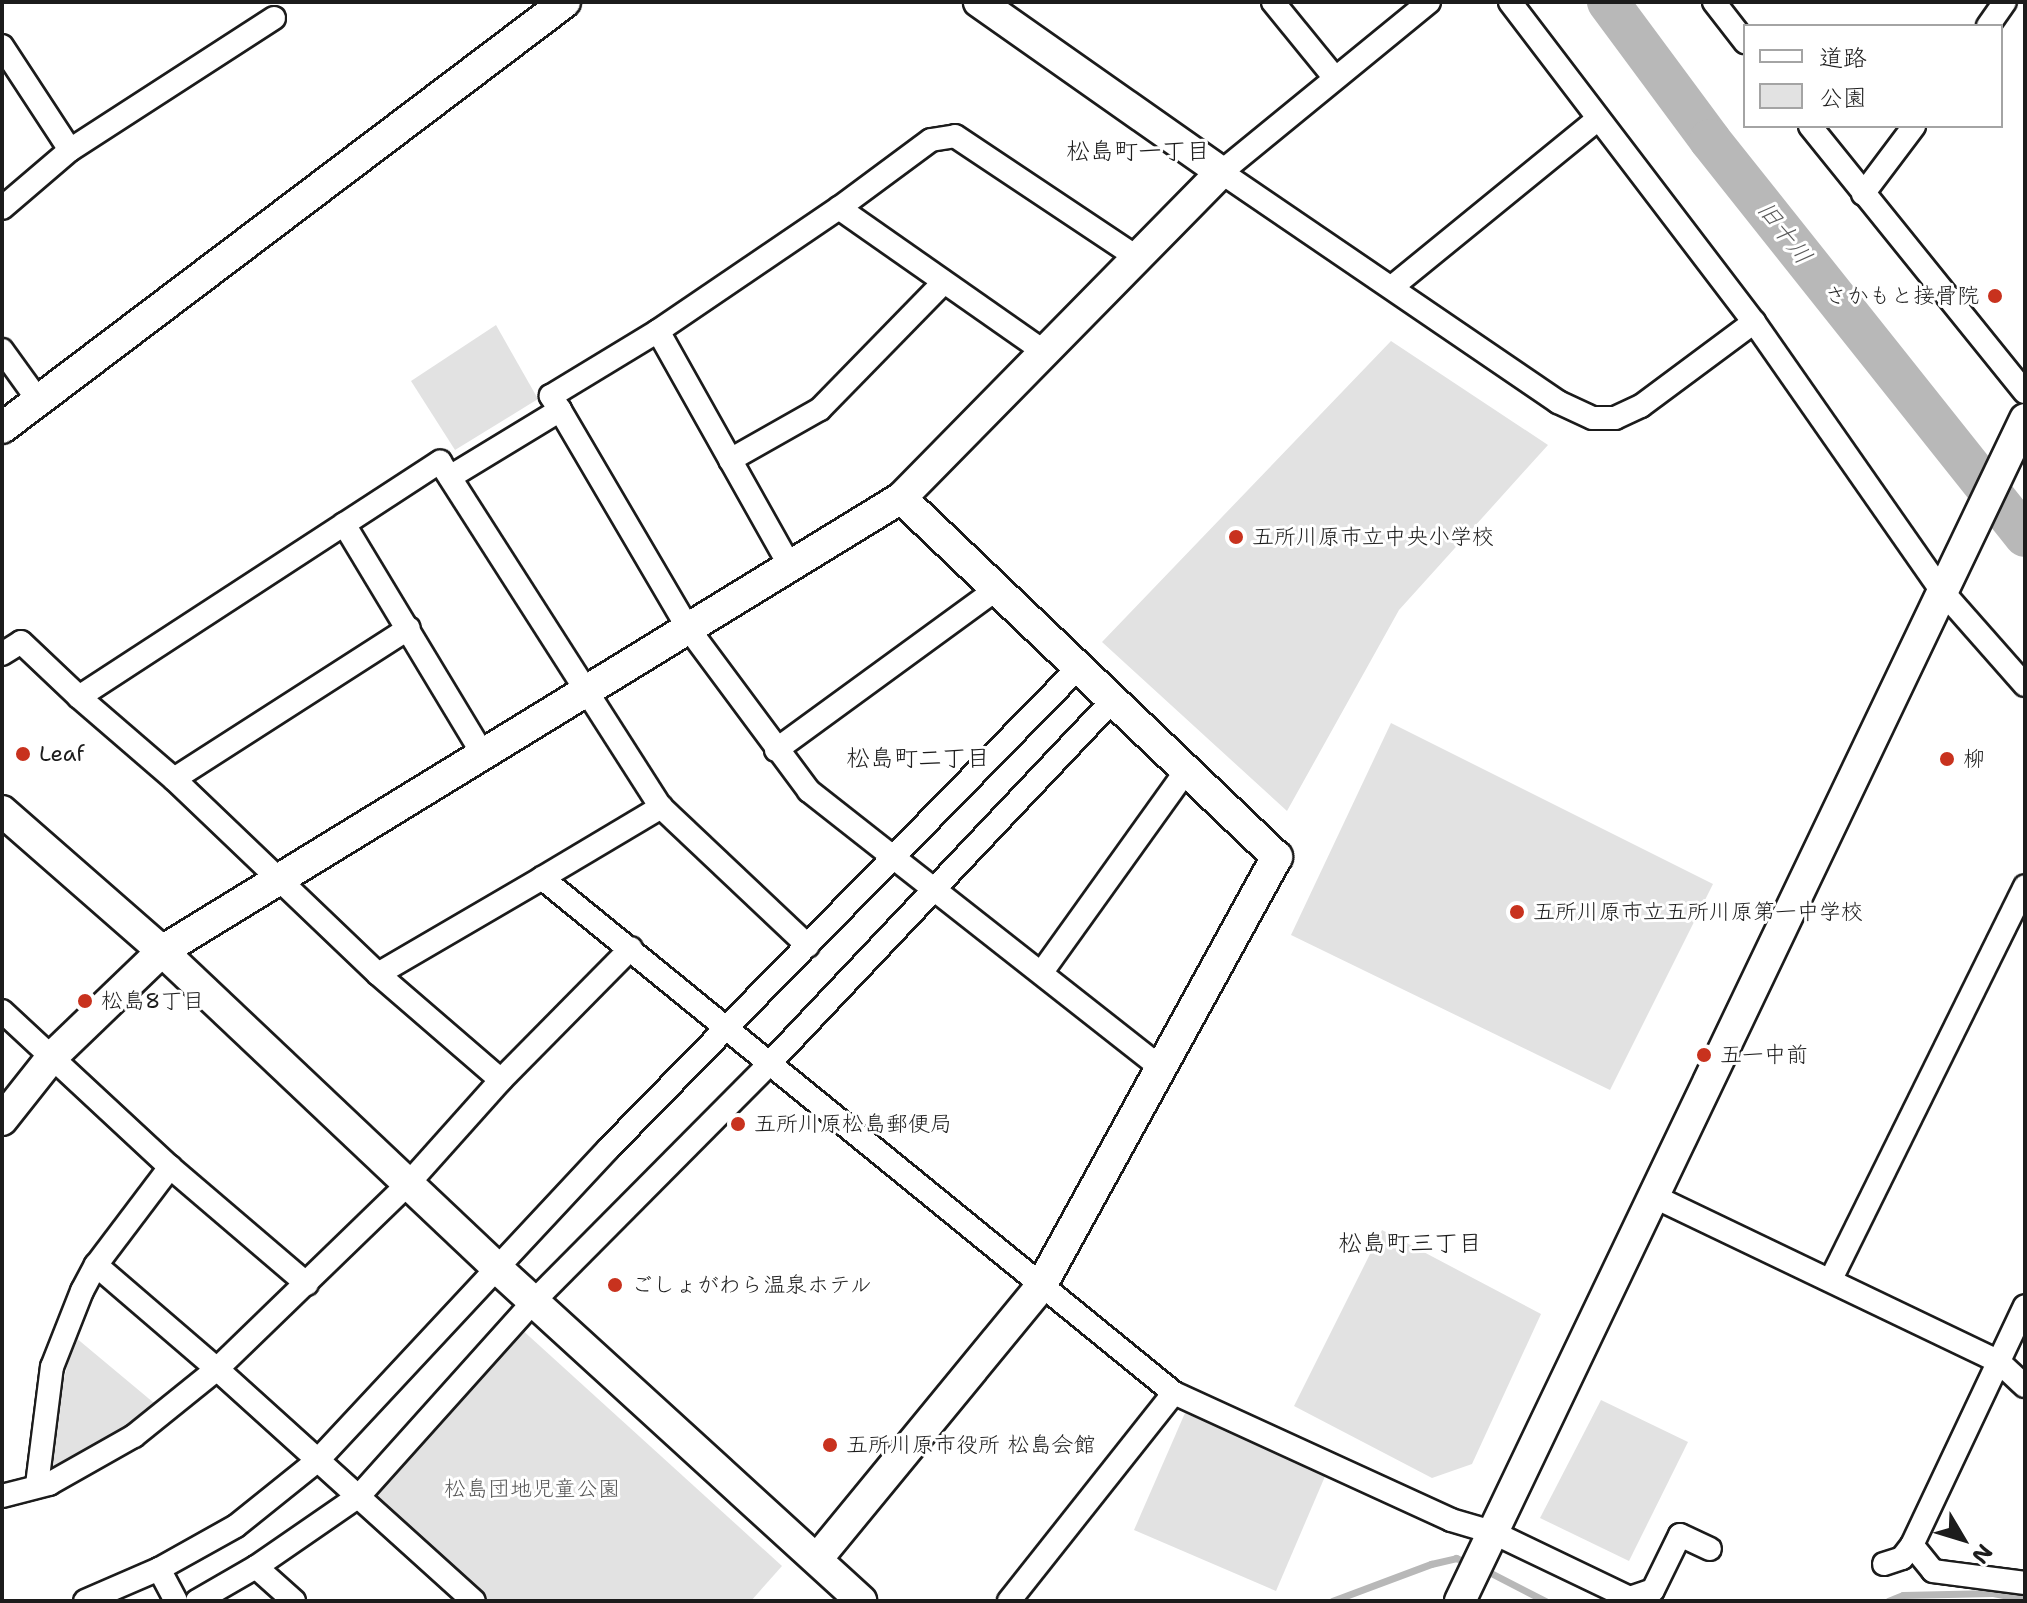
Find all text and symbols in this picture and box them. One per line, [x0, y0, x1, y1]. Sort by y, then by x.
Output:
legend [1743, 24, 2003, 128]
text: 道路 [1819, 42, 1867, 74]
text: 公園 [1819, 82, 1867, 114]
district label: 松島町一丁目 [1066, 138, 1210, 166]
water label: 旧十川 [1750, 196, 1818, 270]
place label: さかもと接骨院 [1825, 283, 1979, 309]
marker: さかもと接骨院 [1986, 287, 2004, 305]
place label: 五所川原市立中央小学校 [1252, 524, 1494, 550]
marker: 五所川原市立中央小学校 [1227, 528, 1245, 546]
place label: Leaf [39, 741, 84, 767]
marker: Leaf [14, 745, 32, 763]
district label: 松島町二丁目 [846, 745, 990, 773]
place label: 柳 [1963, 746, 1985, 772]
marker: 柳 [1938, 750, 1956, 768]
place label: 五所川原市立五所川原第一中学校 [1533, 899, 1863, 925]
marker: 五所川原市立五所川原第一中学校 [1508, 903, 1526, 921]
place label: 松島8丁目 [101, 988, 204, 1014]
marker: 松島8丁目 [76, 992, 94, 1010]
place label: 五一中前 [1720, 1042, 1808, 1068]
marker: 五一中前 [1695, 1046, 1713, 1064]
place label: 五所川原松島郵便局 [754, 1111, 952, 1137]
marker: 五所川原松島郵便局 [729, 1115, 747, 1133]
district label: 松島町三丁目 [1338, 1230, 1482, 1258]
place label: ごしょがわら温泉ホテル [631, 1272, 873, 1298]
marker: ごしょがわら温泉ホテル [606, 1276, 624, 1294]
place label: 五所川原市役所 松島会館 [846, 1432, 1096, 1458]
marker: 五所川原市役所 松島会館 [821, 1436, 839, 1454]
park label: 松島団地児童公園 [444, 1476, 620, 1502]
north arrow [1923, 1499, 2003, 1579]
text: N [1966, 1538, 1999, 1570]

